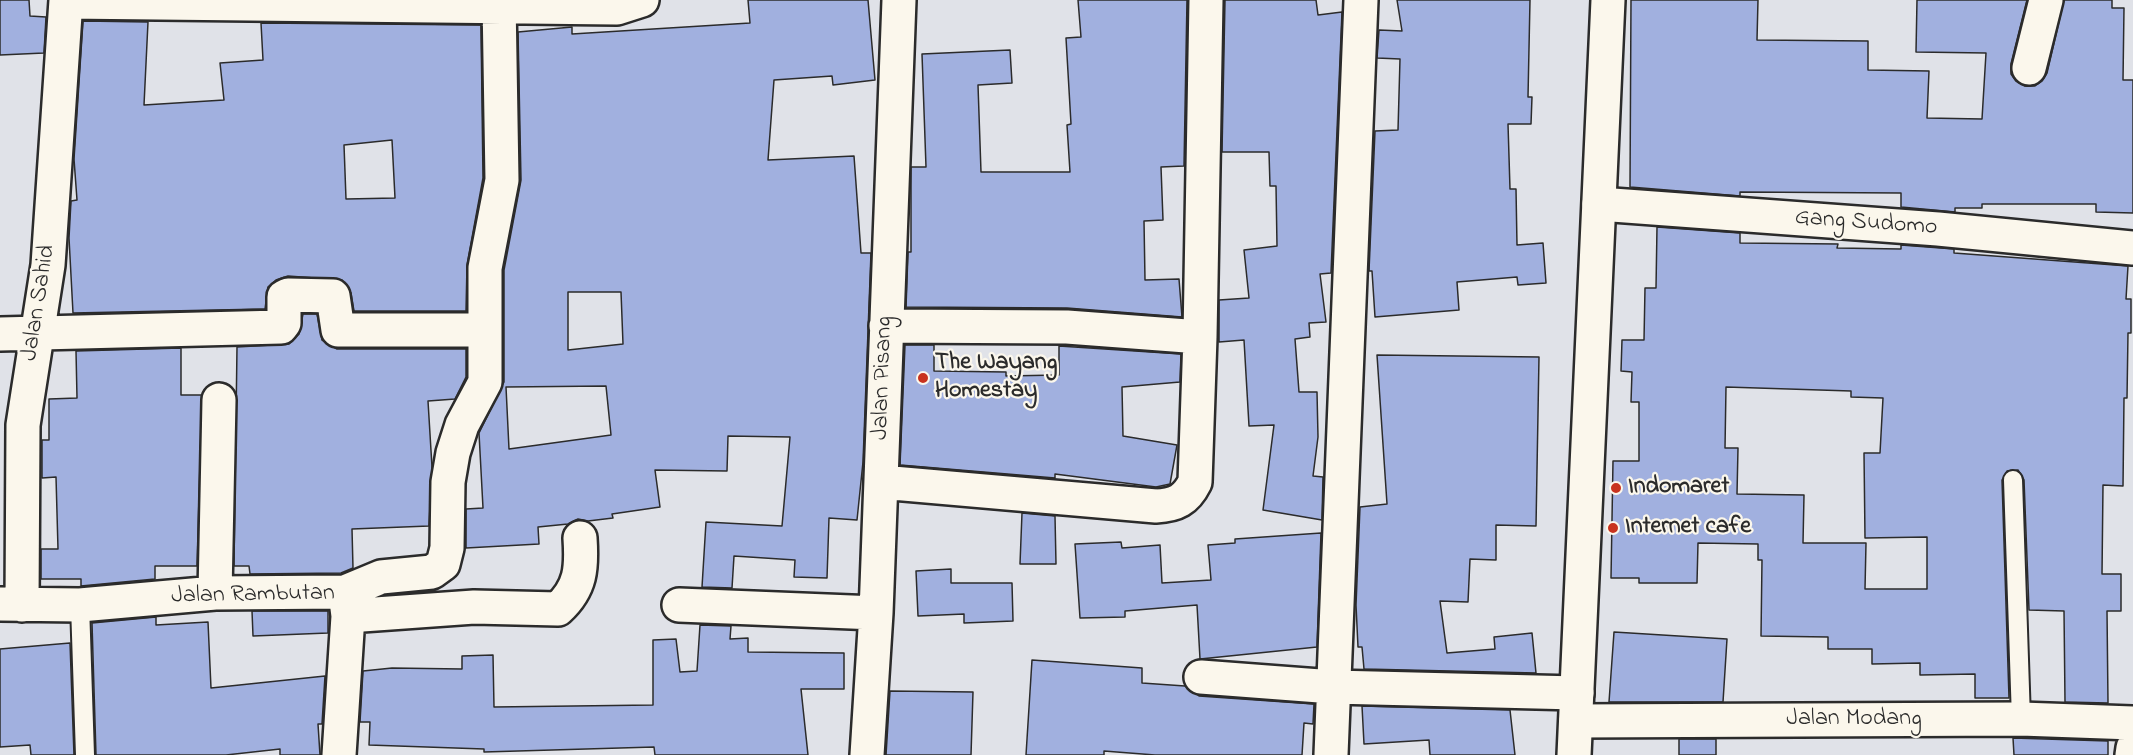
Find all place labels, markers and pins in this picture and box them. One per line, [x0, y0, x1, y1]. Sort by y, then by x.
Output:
place label: The Wayang Homestay [935, 350, 1057, 406]
marker: The Wayang Homestay [916, 371, 930, 385]
place label: Indomaret [1628, 474, 1729, 502]
marker: Indomaret [1609, 481, 1623, 495]
place label: Internet cafe [1625, 514, 1751, 542]
marker: Internet cafe [1606, 521, 1620, 535]

